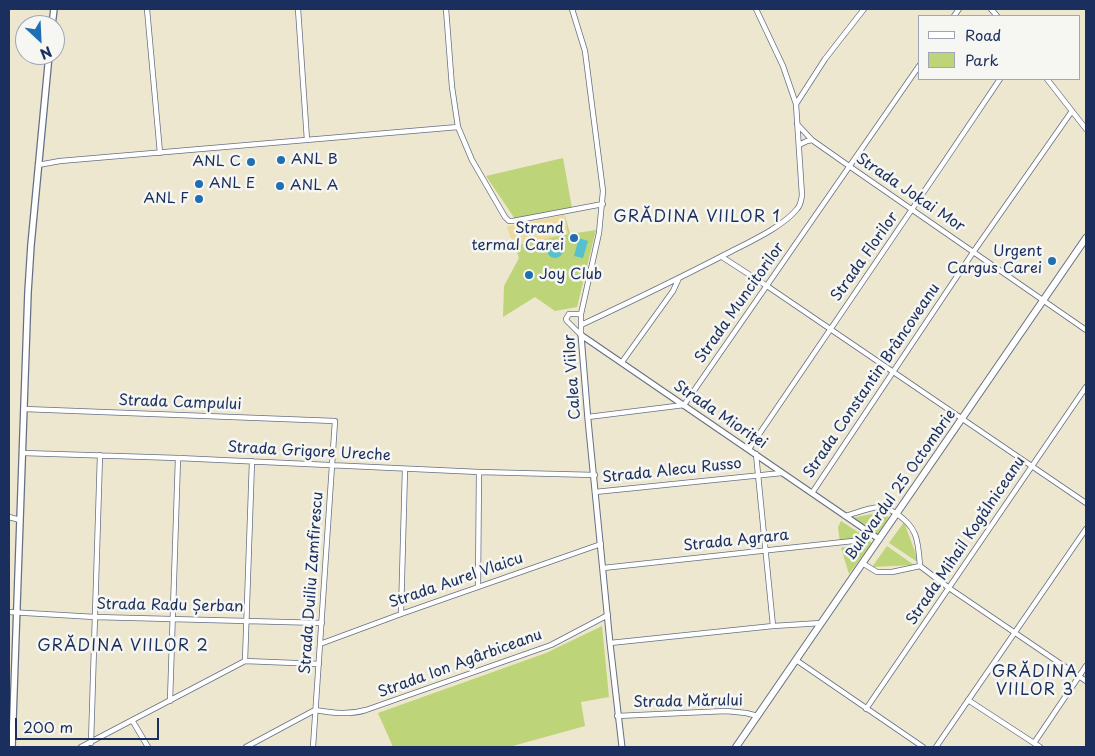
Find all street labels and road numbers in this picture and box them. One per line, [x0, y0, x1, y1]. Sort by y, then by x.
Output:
street label: Strada Jokai Mor [852, 150, 968, 236]
street label: Strada Florilor [828, 209, 902, 305]
street label: Strada Muncitorilor [692, 239, 788, 367]
street label: Strada Constantin Brâncoveanu [800, 280, 944, 482]
street label: Calea Viilor [561, 334, 585, 420]
street label: Strada Mioriței [670, 377, 770, 453]
street label: Strada Campului [118, 392, 242, 414]
street label: Bulevardul 25 Octombrie [842, 406, 960, 564]
street label: Strada Grigore Ureche [227, 439, 391, 465]
street label: Strada Mihail Kogălniceanu [903, 453, 1029, 629]
street label: Strada Alecu Russo [601, 455, 743, 487]
street label: Strada Duiliu Zamfirescu [297, 491, 327, 675]
street label: Strada Agrara [682, 527, 790, 555]
street label: Strada Aurel Vlaicu [386, 550, 526, 612]
street label: Strada Radu Șerban [96, 596, 244, 616]
street label: Strada Ion Agârbiceanu [376, 626, 544, 702]
street label: Strada Mărului [633, 692, 743, 712]

